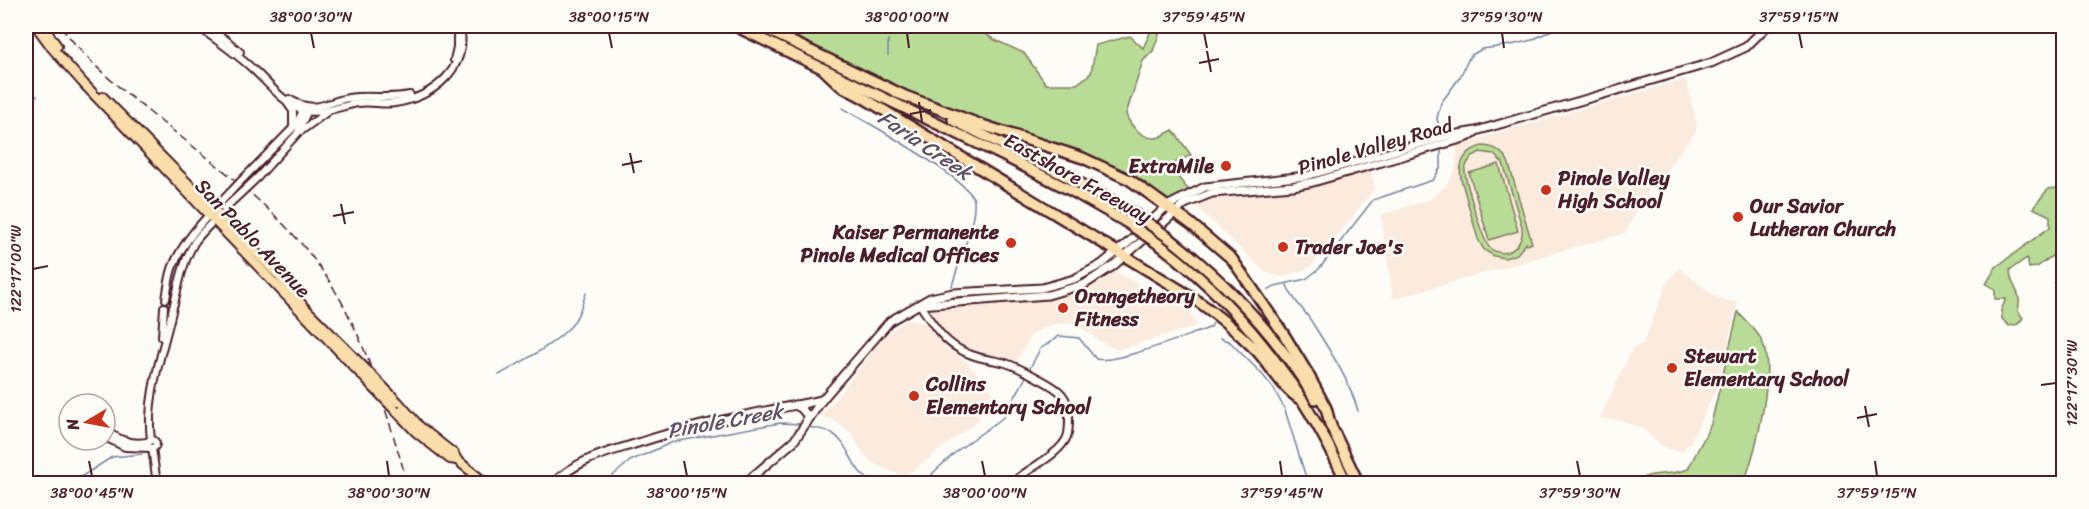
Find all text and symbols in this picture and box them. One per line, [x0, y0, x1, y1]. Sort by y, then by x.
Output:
text: 38°00'30"N [270, 4, 353, 30]
text: 38°00'15"N [569, 4, 650, 30]
text: 38°00'00"N [865, 4, 950, 30]
text: 37°59'45"N [1163, 4, 1246, 30]
text: 37°59'30"N [1461, 4, 1543, 30]
text: 37°59'15"N [1759, 4, 1839, 30]
water label: Faria Creek [870, 99, 981, 192]
street label: Pinole Valley Road [1294, 107, 1458, 185]
street label: Eastshore Freeway [997, 123, 1159, 234]
place label: ExtraMile [1129, 149, 1214, 184]
marker: ExtraMile [1219, 159, 1233, 173]
place label: Pinole Valley High School [1557, 161, 1670, 219]
street label: San Pablo Avenue [186, 170, 320, 307]
marker: Pinole Valley High School [1539, 183, 1553, 197]
place label: Our Savior Lutheran Church [1750, 189, 1897, 247]
marker: Our Savior Lutheran Church [1731, 210, 1745, 224]
place label: Kaiser Permanente Pinole Medical Offices [801, 215, 1000, 273]
text: 122°17'00"W [3, 225, 29, 313]
place label: Trader Joe's [1295, 230, 1404, 265]
marker: Kaiser Permanente Pinole Medical Offices [1004, 236, 1018, 250]
marker: Trader Joe's [1276, 240, 1290, 254]
place label: Orangetheory Fitness [1074, 279, 1196, 337]
marker: Orangetheory Fitness [1056, 301, 1070, 315]
place label: Stewart Elementary School [1683, 339, 1850, 397]
text: 122°17'30"W [2059, 339, 2085, 426]
marker: Stewart Elementary School [1665, 361, 1679, 375]
place label: Collins Elementary School [925, 367, 1092, 425]
marker: Collins Elementary School [907, 389, 921, 403]
north arrow [57, 392, 117, 452]
water label: Pinole Creek [664, 392, 788, 450]
text: N [57, 416, 88, 433]
text: 38°00'45"N [50, 480, 134, 506]
text: 38°00'30"N [348, 480, 431, 506]
text: 38°00'15"N [647, 480, 728, 506]
text: 38°00'00"N [943, 480, 1028, 506]
text: 37°59'45"N [1241, 480, 1324, 506]
text: 37°59'30"N [1539, 480, 1621, 506]
text: 37°59'15"N [1837, 480, 1917, 506]

